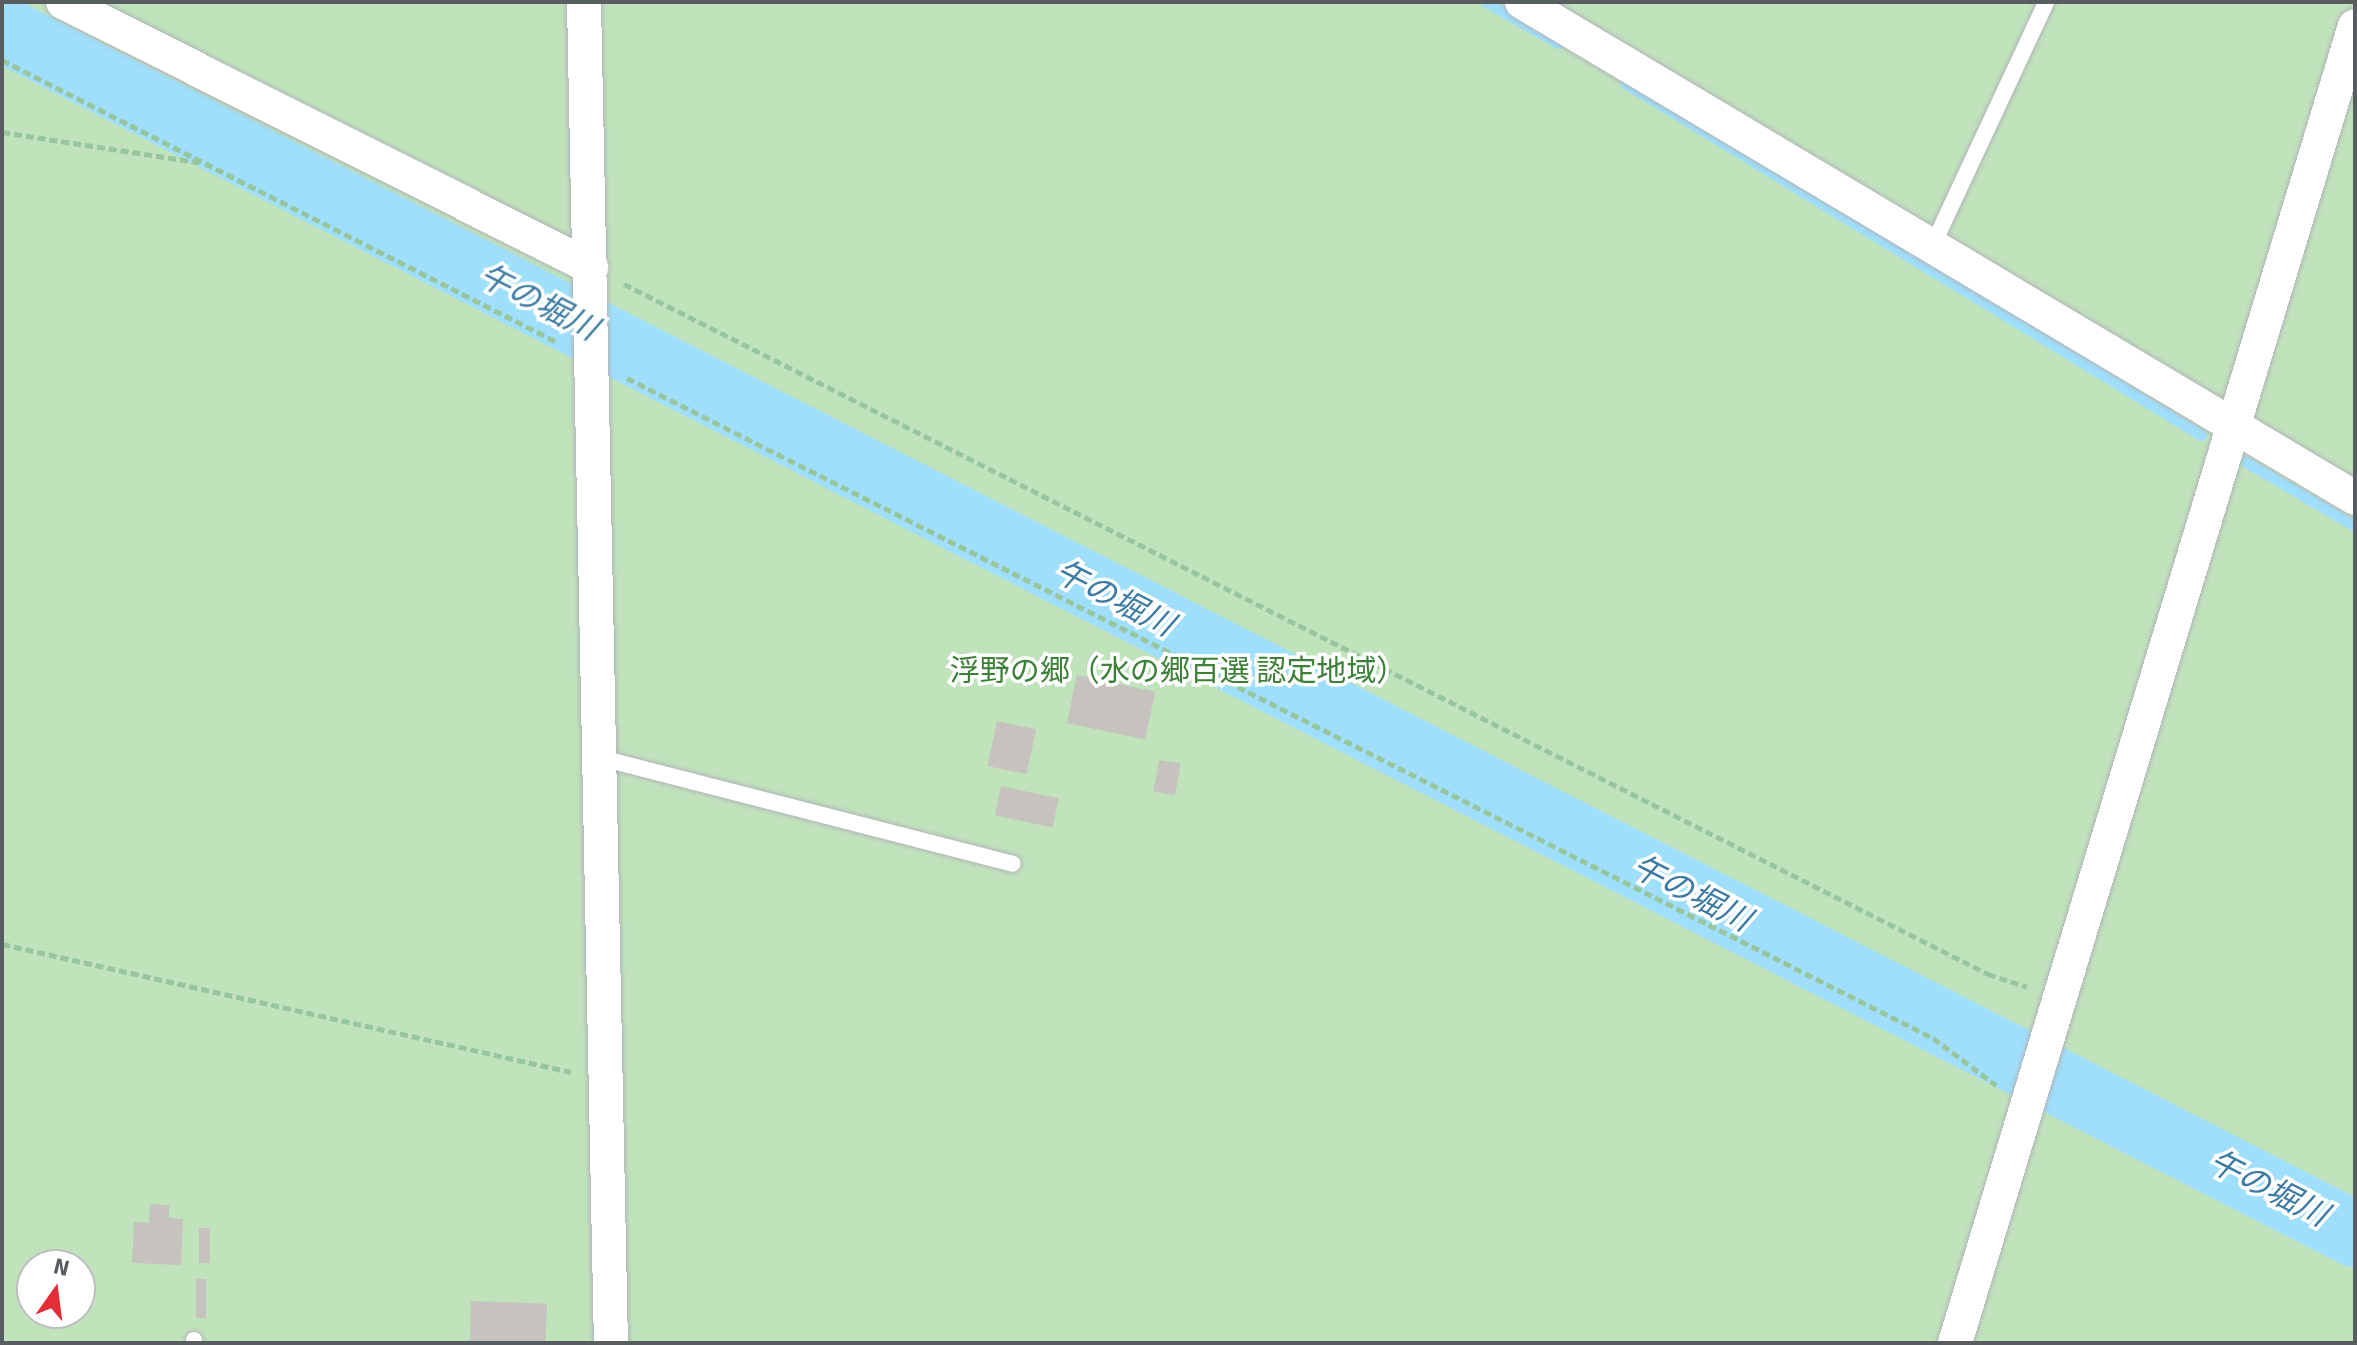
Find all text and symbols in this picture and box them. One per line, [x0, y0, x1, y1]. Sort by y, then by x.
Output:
water label: 午の堀川 [472, 257, 604, 349]
water label: 午の堀川 [1048, 553, 1180, 645]
park label: 浮野の郷（水の郷百選 認定地域） [950, 654, 1406, 690]
water label: 午の堀川 [1625, 848, 1757, 940]
water label: 午の堀川 [2202, 1143, 2334, 1235]
north arrow [16, 1249, 96, 1329]
text: N [51, 1252, 72, 1282]

